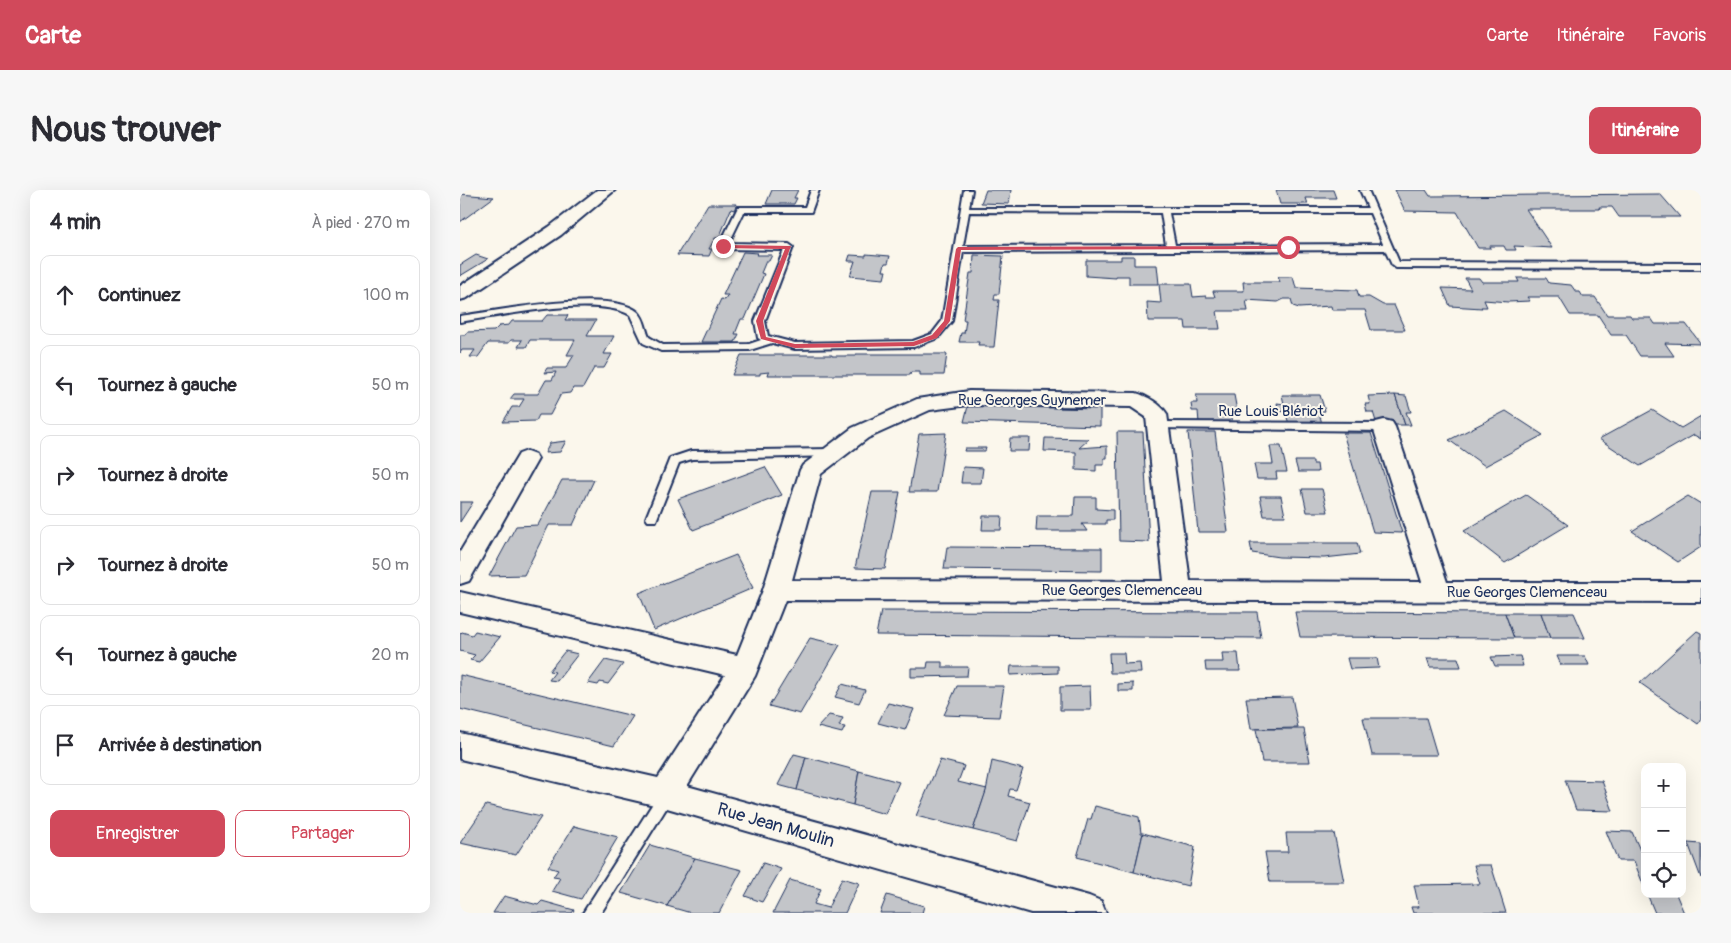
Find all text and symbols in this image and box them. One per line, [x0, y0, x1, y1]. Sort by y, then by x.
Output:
text: Carte [25, 21, 81, 50]
text: Carte [1486, 24, 1528, 47]
text: Itinéraire [1556, 24, 1624, 47]
text: Favoris [1652, 24, 1706, 47]
button: Itinéraire [1589, 107, 1701, 154]
text: Nous trouver [30, 108, 221, 152]
text: 4 min [50, 209, 101, 236]
text: À pied · 270 m [312, 213, 410, 233]
route end [712, 235, 735, 258]
route start [1277, 236, 1300, 259]
icon: ahead [51, 281, 79, 309]
text: Continuez [98, 283, 181, 307]
text: 100 m [363, 285, 409, 305]
icon: left [51, 371, 79, 399]
text: Tournez à gauche [98, 373, 237, 397]
text: 50 m [372, 375, 409, 395]
street label: Rue Georges Guynemer [958, 391, 1107, 410]
street label: Rue Louis Blériot [1218, 402, 1325, 421]
icon: right [51, 461, 79, 489]
text: Tournez à droite [98, 463, 228, 487]
text: 50 m [372, 465, 409, 485]
icon: right [51, 551, 79, 579]
text: Tournez à droite [98, 553, 228, 577]
text: 50 m [372, 555, 409, 575]
street label: Rue Georges Clemenceau [1042, 581, 1202, 600]
street label: Rue Georges Clemenceau [1447, 583, 1607, 602]
icon: left [51, 641, 79, 669]
text: Tournez à gauche [98, 643, 237, 667]
text: 20 m [371, 645, 409, 665]
icon: arrive [51, 731, 79, 759]
text: Arrivée à destination [98, 733, 262, 757]
map controls [1641, 763, 1686, 898]
button: + [1641, 763, 1686, 808]
street label: Rue Jean Moulin [715, 798, 837, 853]
button: − [1641, 808, 1686, 853]
button: Enregistrer [50, 810, 225, 857]
button: Partager [235, 810, 410, 857]
button: locate [1641, 853, 1686, 898]

